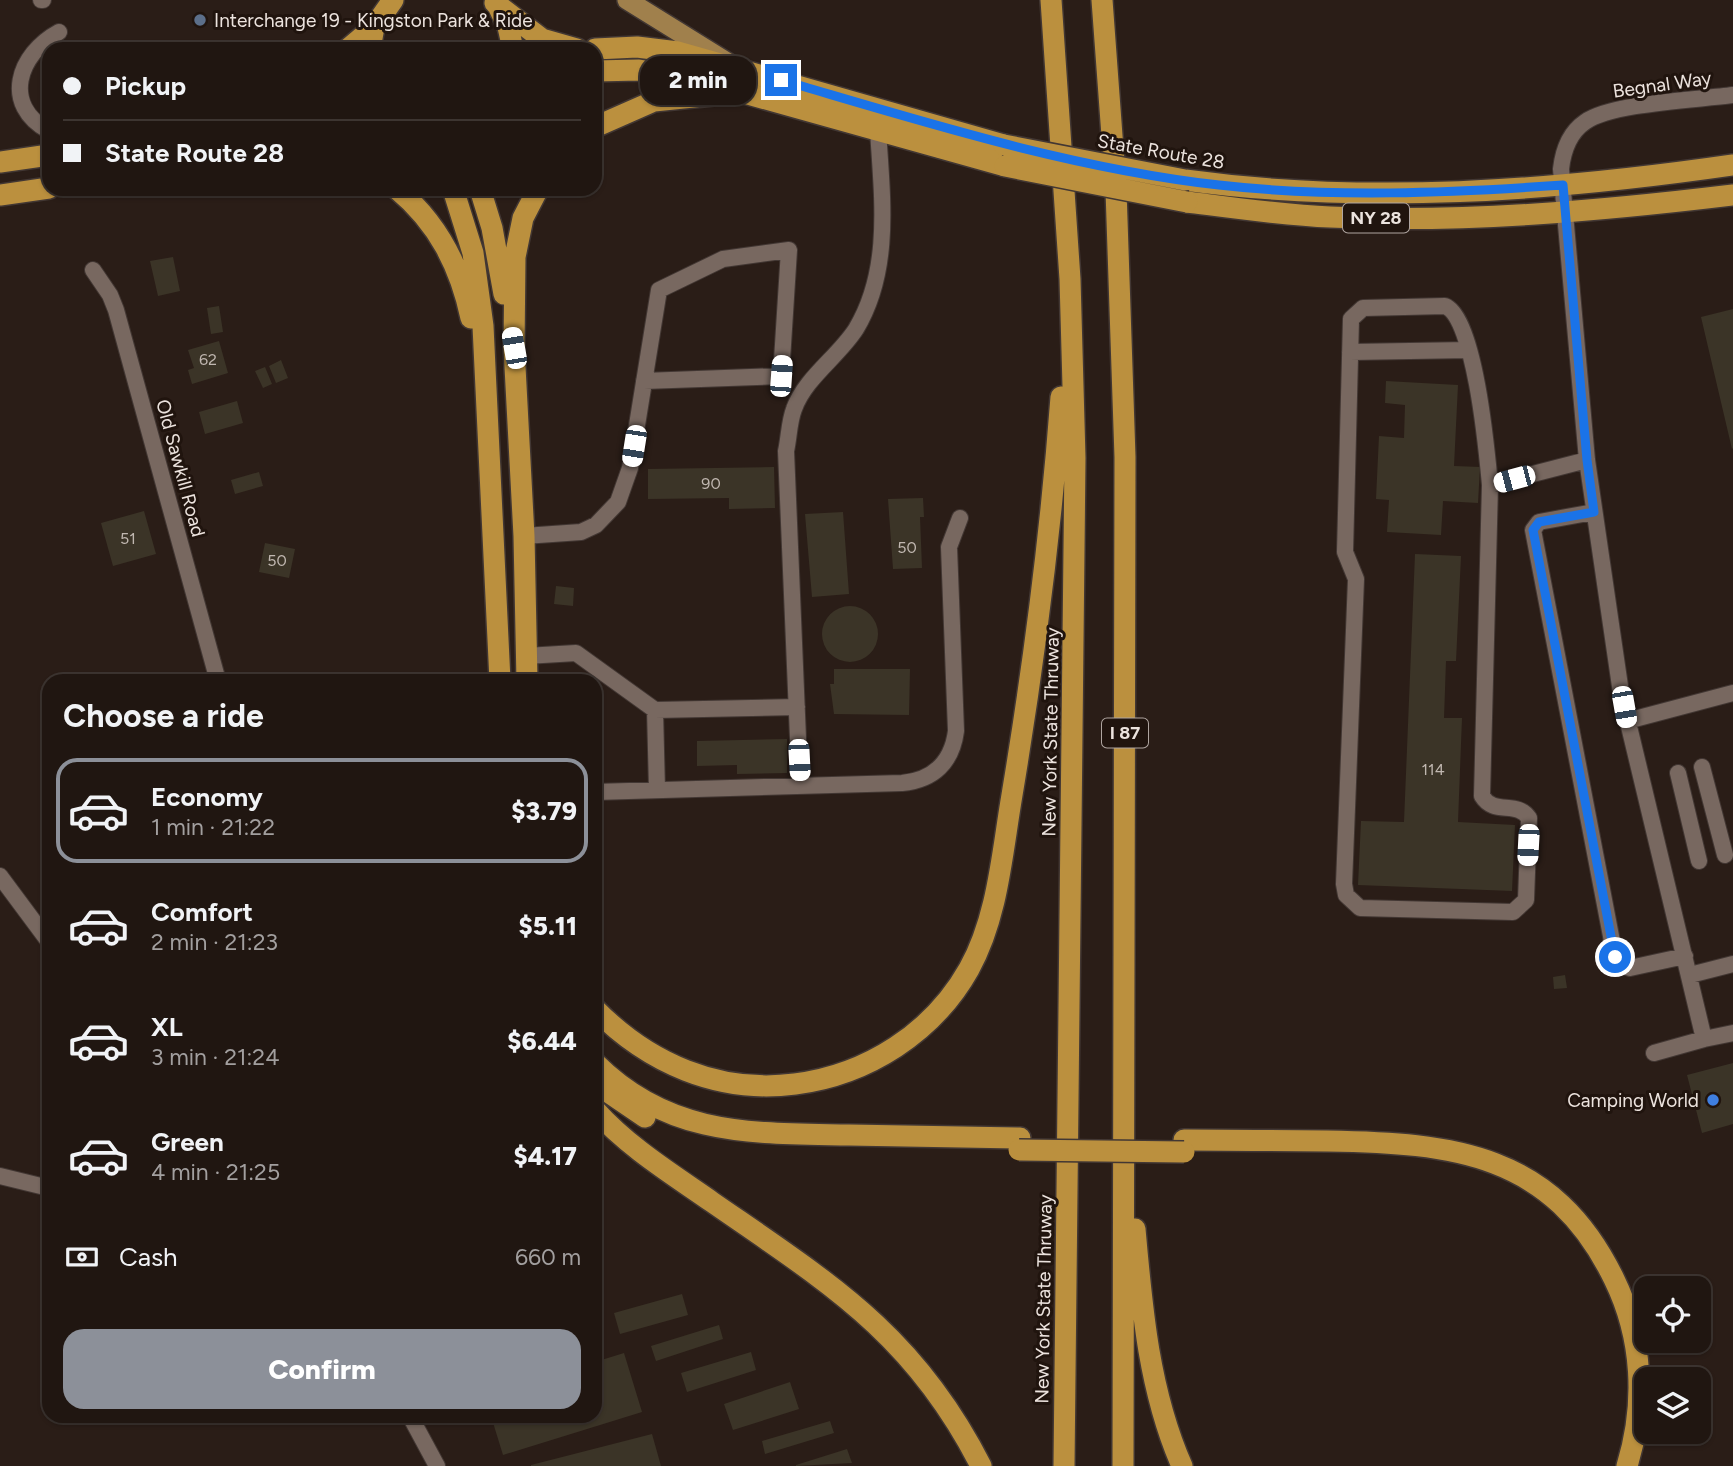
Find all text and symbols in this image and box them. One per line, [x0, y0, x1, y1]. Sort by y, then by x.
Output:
place label: Interchange 19 - Kingston Park & Ride [214, 9, 533, 32]
marker: Interchange 19 - Kingston Park & Ride [192, 12, 208, 28]
callout: 2 min [641, 56, 756, 104]
route end [765, 64, 797, 96]
text: 2 min [669, 66, 727, 94]
street label: Begnal Way [1611, 66, 1713, 103]
text: Pickup [105, 70, 186, 102]
street label: State Route 28 [1096, 129, 1226, 174]
text: State Route 28 [105, 137, 284, 169]
road number: NY 28 [1343, 204, 1409, 232]
car [501, 325, 528, 371]
house number: 62 [199, 350, 217, 369]
car [770, 354, 793, 398]
street label: Old Sawkill Road [151, 397, 210, 539]
car [621, 424, 648, 468]
car [1491, 463, 1538, 495]
house number: 90 [701, 474, 721, 493]
house number: 51 [120, 529, 136, 548]
house number: 50 [897, 538, 917, 557]
house number: 50 [267, 551, 287, 570]
street label: New York State Thruway [1037, 627, 1064, 837]
car [1611, 684, 1638, 730]
text: Choose a ride [63, 697, 264, 735]
road number: I 87 [1102, 718, 1148, 748]
car [788, 738, 811, 782]
house number: 114 [1421, 760, 1445, 779]
icon: car [67, 779, 130, 842]
text: Economy [151, 781, 263, 813]
text: $3.79 [511, 795, 577, 827]
text: 1 min · 21:22 [151, 813, 275, 841]
car [1517, 823, 1540, 867]
icon: car [67, 894, 130, 957]
text: Comfort [151, 896, 253, 928]
text: $5.11 [518, 910, 577, 942]
text: 2 min · 21:23 [151, 928, 278, 956]
route start [1599, 941, 1631, 973]
icon: car [67, 1009, 130, 1072]
text: XL [151, 1011, 183, 1043]
text: $6.44 [507, 1025, 577, 1057]
text: 3 min · 21:24 [151, 1043, 279, 1071]
place label: Camping World [1567, 1089, 1699, 1112]
marker: Camping World [1705, 1092, 1721, 1108]
icon: car [67, 1124, 130, 1187]
text: Green [151, 1126, 224, 1158]
text: $4.17 [513, 1140, 577, 1172]
text: 4 min · 21:25 [151, 1158, 280, 1186]
street label: New York State Thruway [1030, 1194, 1057, 1404]
icon: cash [63, 1238, 101, 1276]
text: Cash [119, 1241, 178, 1273]
text: 660 m [515, 1243, 581, 1271]
map controls [1634, 1276, 1711, 1444]
button: locate [1634, 1276, 1711, 1353]
button: Confirm [63, 1329, 581, 1409]
button: layers [1634, 1367, 1711, 1444]

